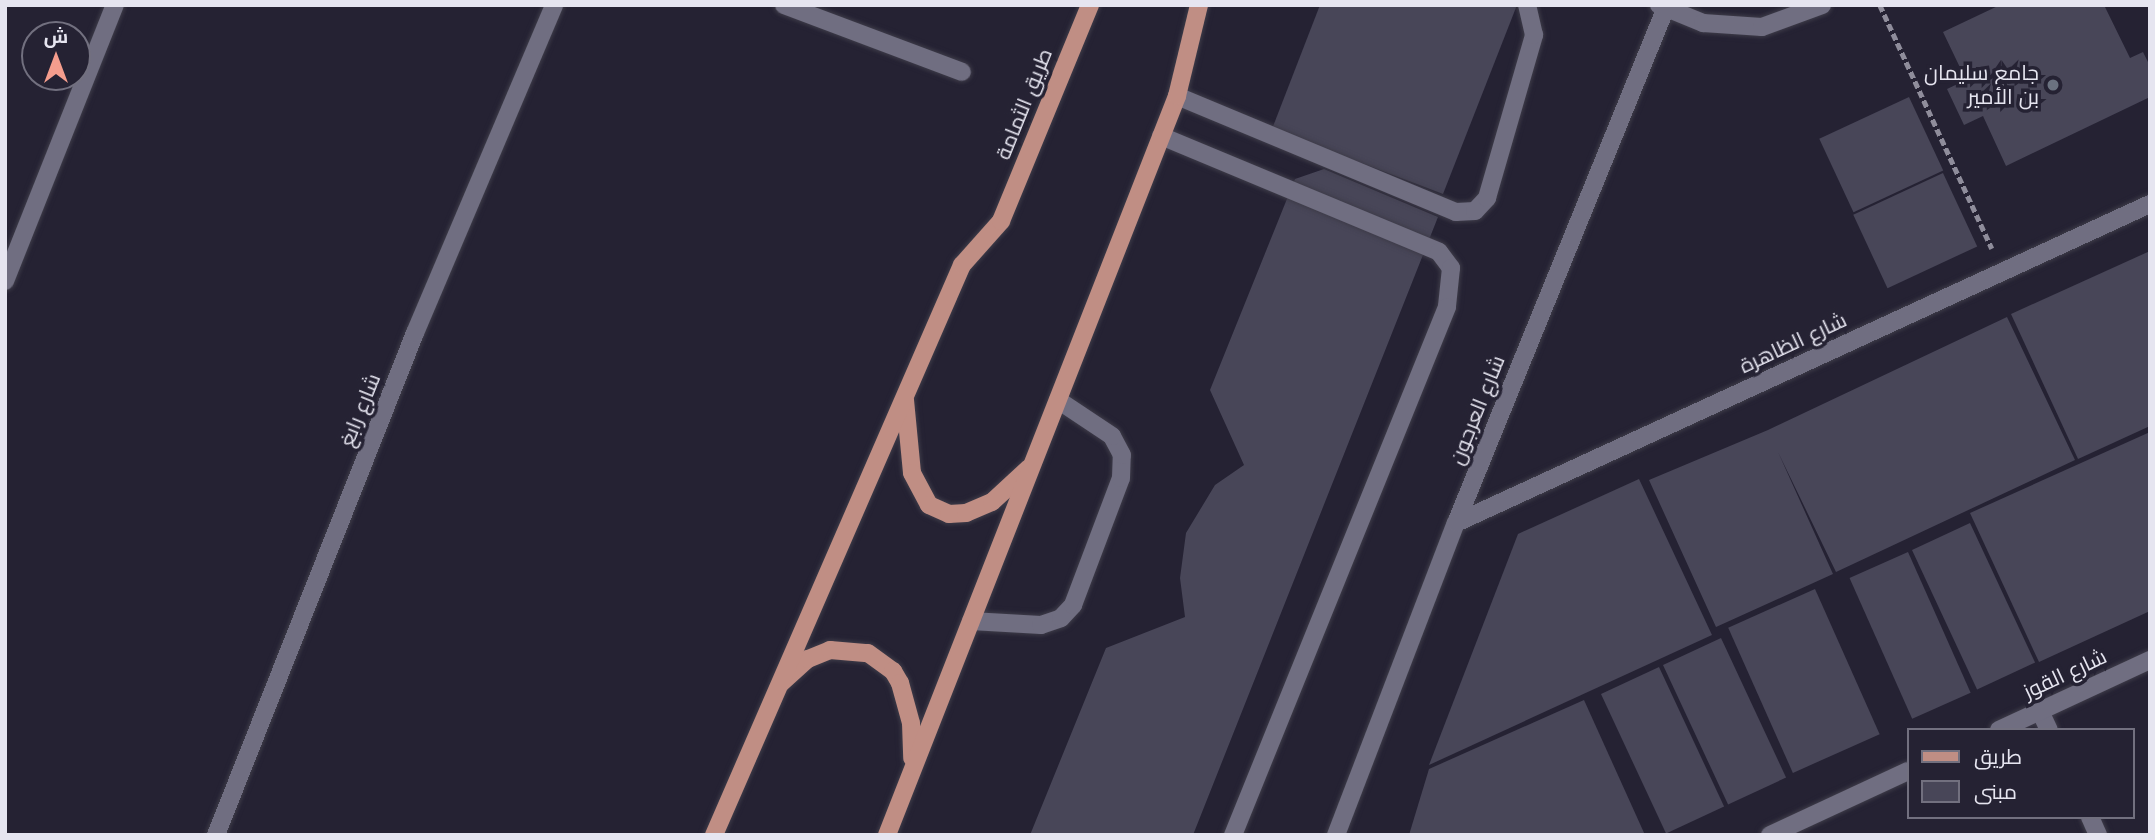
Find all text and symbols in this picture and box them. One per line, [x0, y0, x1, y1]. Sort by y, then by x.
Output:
north arrow [21, 21, 91, 91]
text: ش [44, 25, 68, 48]
street label: طريق الثمامة [990, 45, 1058, 163]
place label: جامع سليمان بن الأمير [1924, 60, 2039, 110]
marker: جامع سليمان بن الأمير [2045, 77, 2061, 93]
street label: شارع الظاهرة [1735, 307, 1851, 379]
street label: شارع العرجون [1444, 352, 1510, 468]
street label: شارع رابغ [334, 370, 386, 450]
street label: شارع القوز [2019, 644, 2111, 704]
legend [1906, 728, 2134, 819]
text: طريق [1974, 744, 2022, 770]
text: مبنى [1974, 779, 2017, 805]

